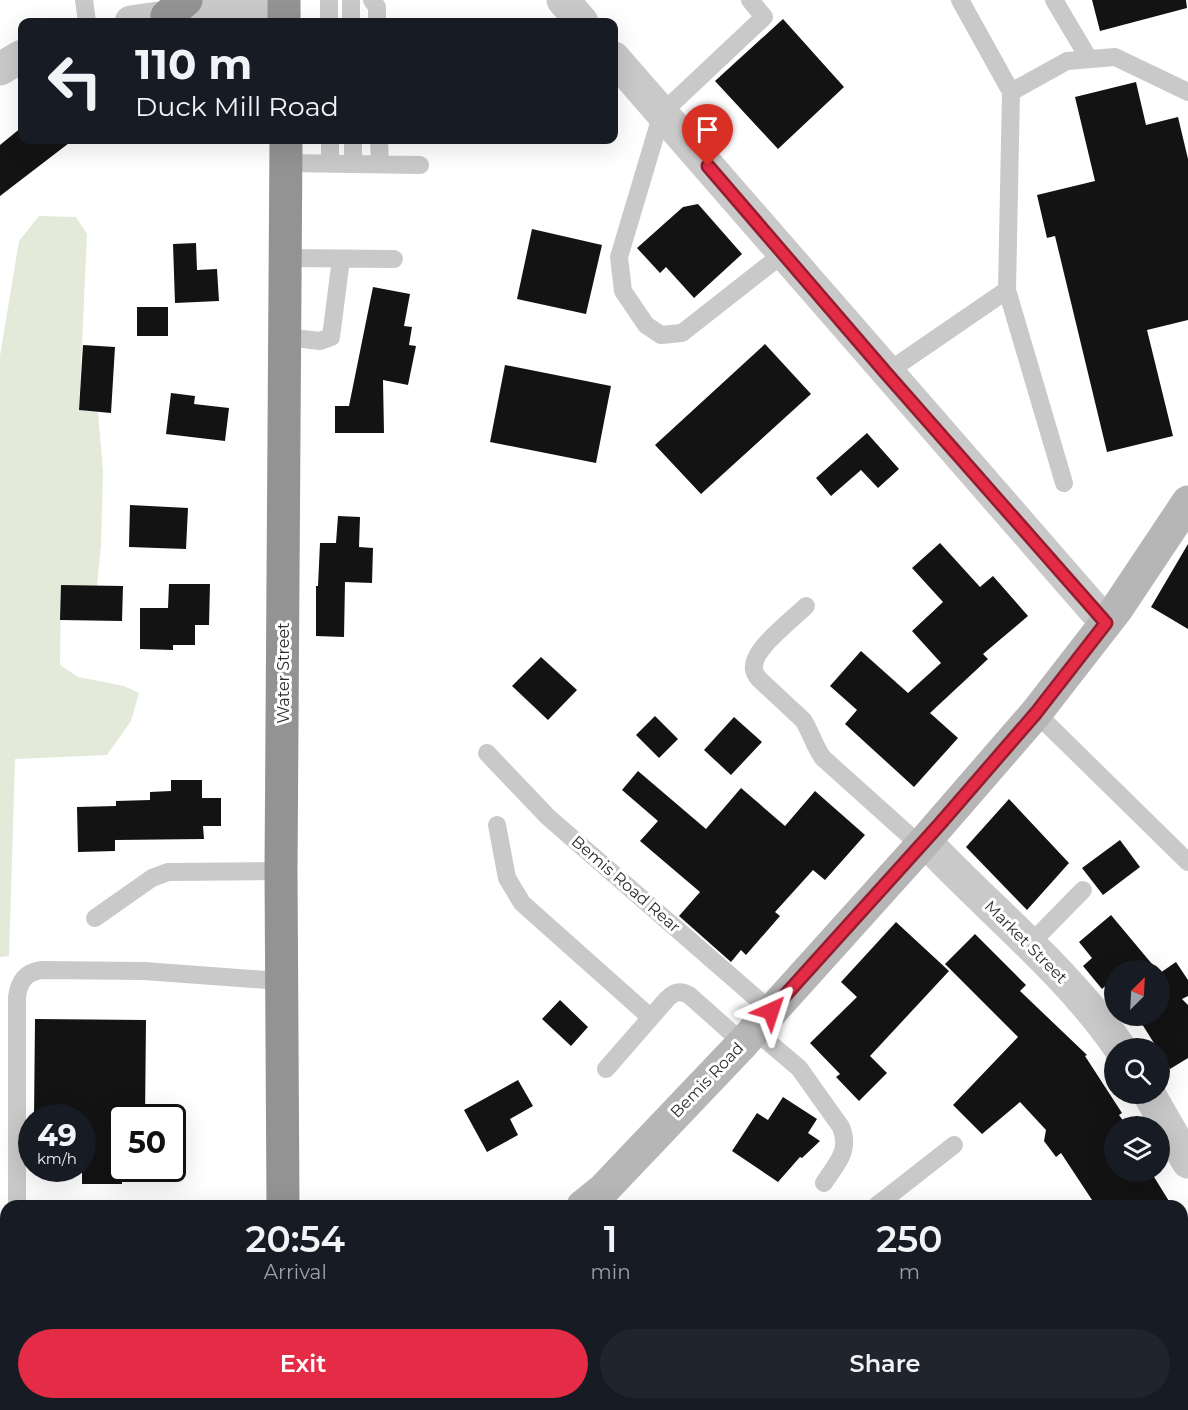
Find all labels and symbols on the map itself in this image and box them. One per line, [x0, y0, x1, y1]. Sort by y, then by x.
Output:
pin [682, 104, 733, 166]
street label: Water Street [274, 622, 293, 724]
street label: Bemis Road Rear [568, 832, 684, 936]
street label: Market Street [981, 897, 1072, 988]
north arrow [1104, 960, 1170, 1026]
position arrow [739, 979, 803, 1043]
street label: Bemis Road [667, 1039, 747, 1121]
speed limit sign: 50 [108, 1104, 186, 1182]

